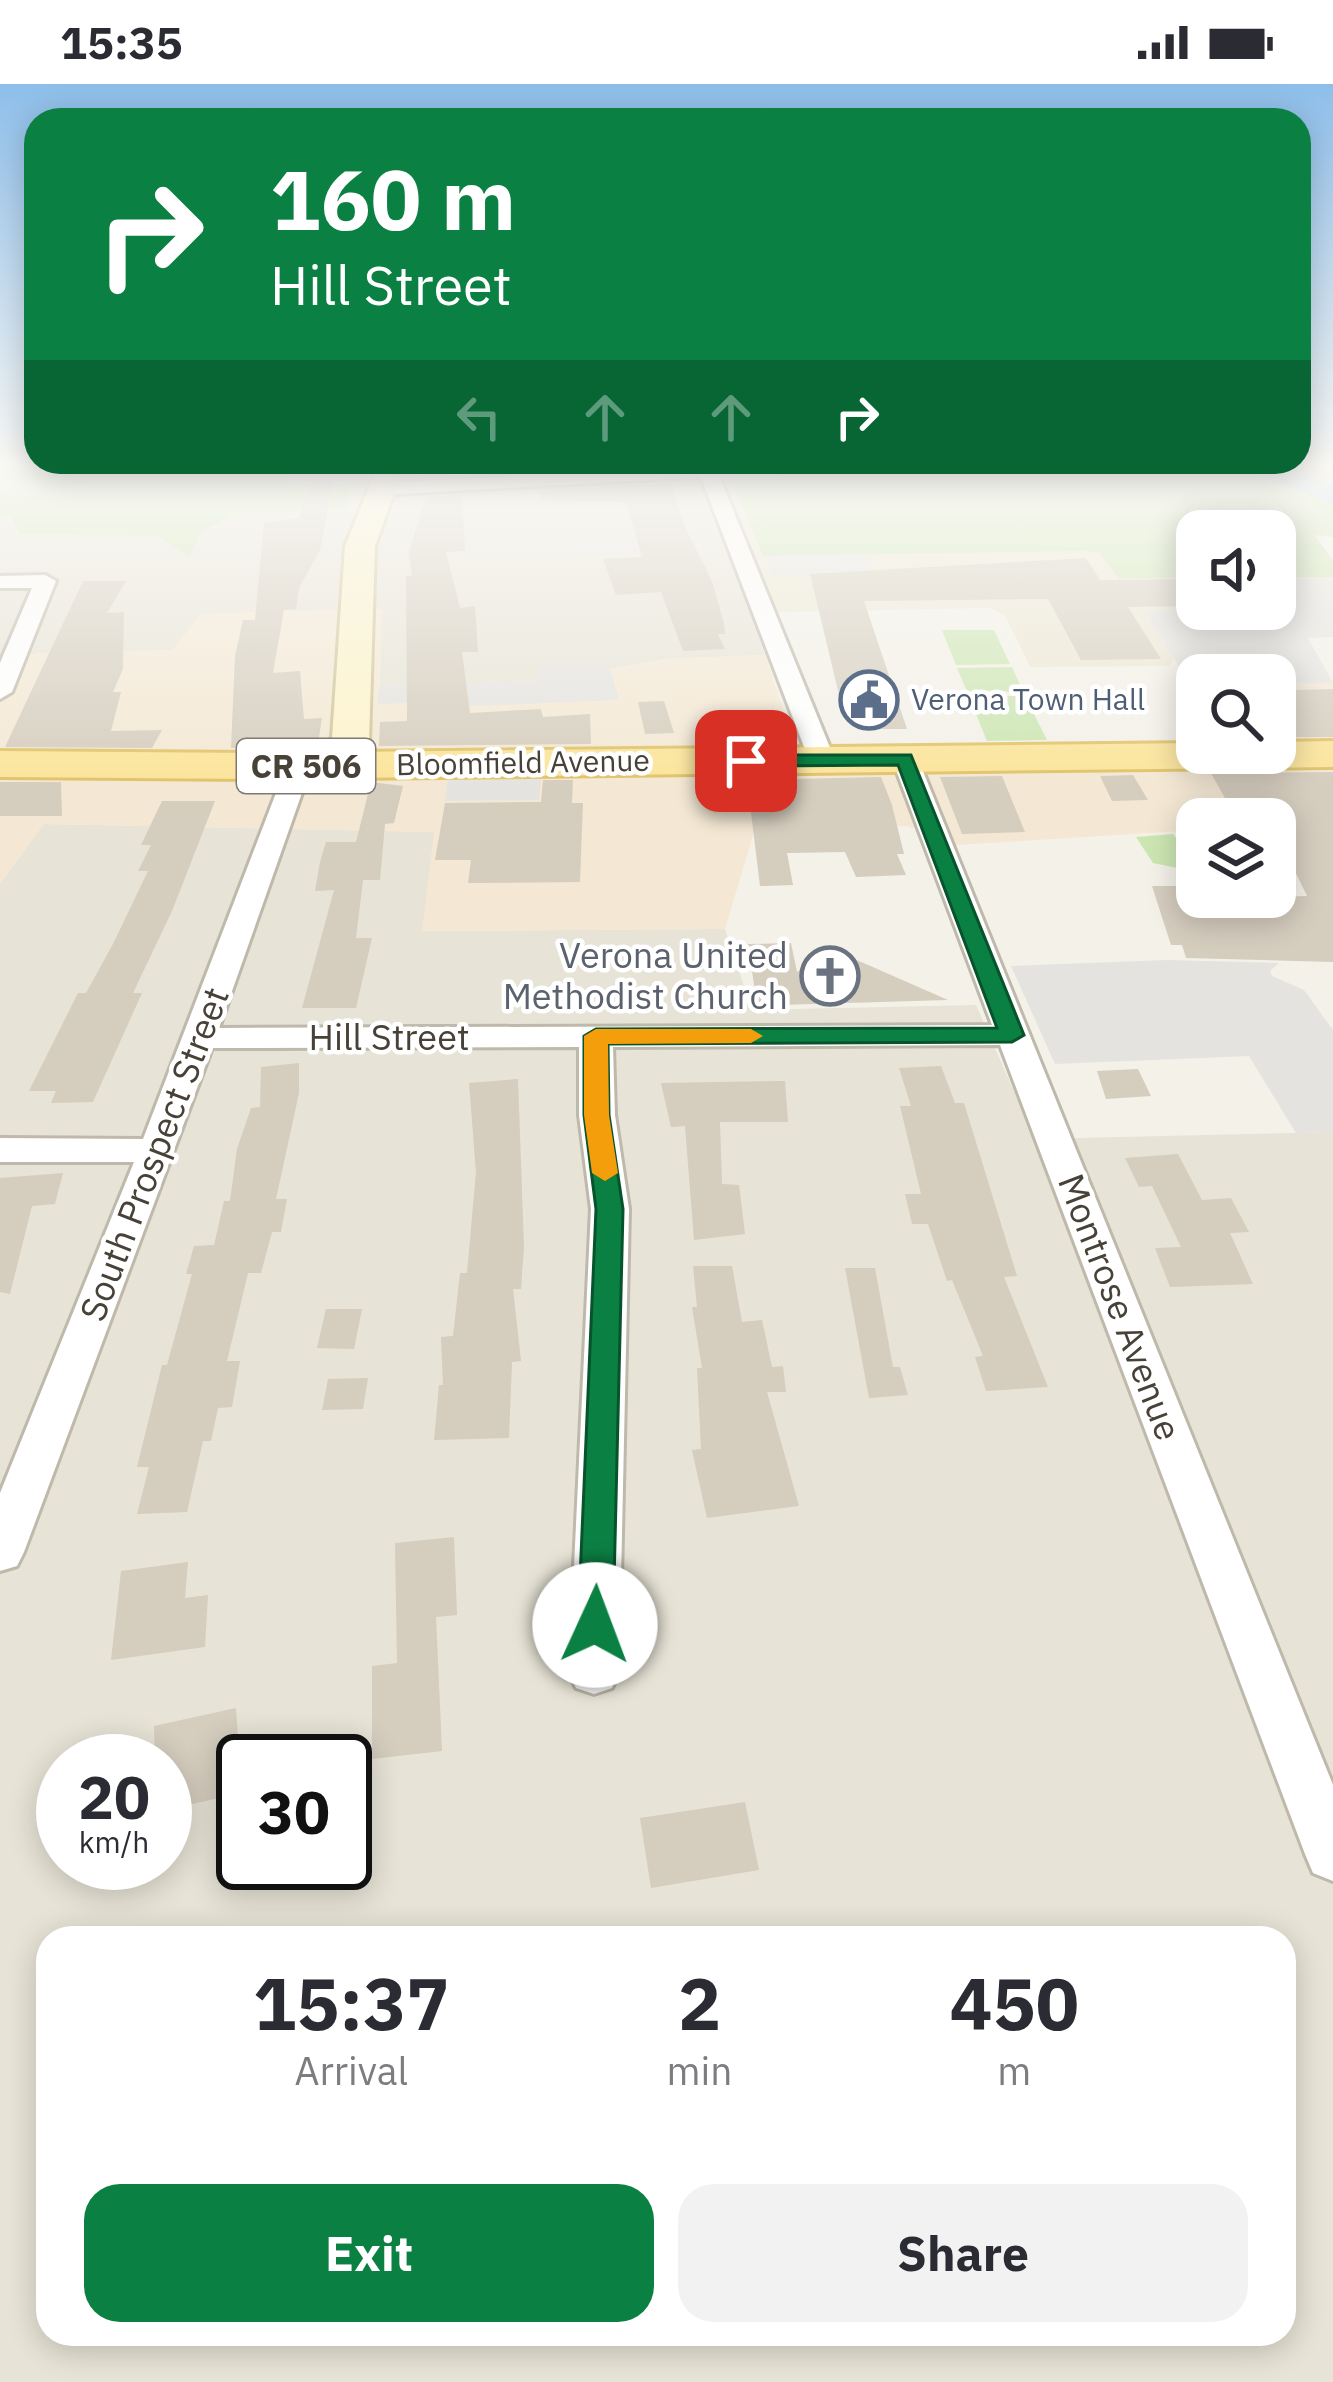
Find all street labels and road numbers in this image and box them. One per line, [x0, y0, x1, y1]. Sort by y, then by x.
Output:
road number: CR 506 [237, 739, 375, 793]
street label: Bloomfield Avenue [396, 740, 650, 783]
street label: South Prospect Street [68, 980, 239, 1327]
street label: Hill Street [308, 1013, 470, 1060]
street label: Montrose Avenue [1048, 1167, 1193, 1447]

